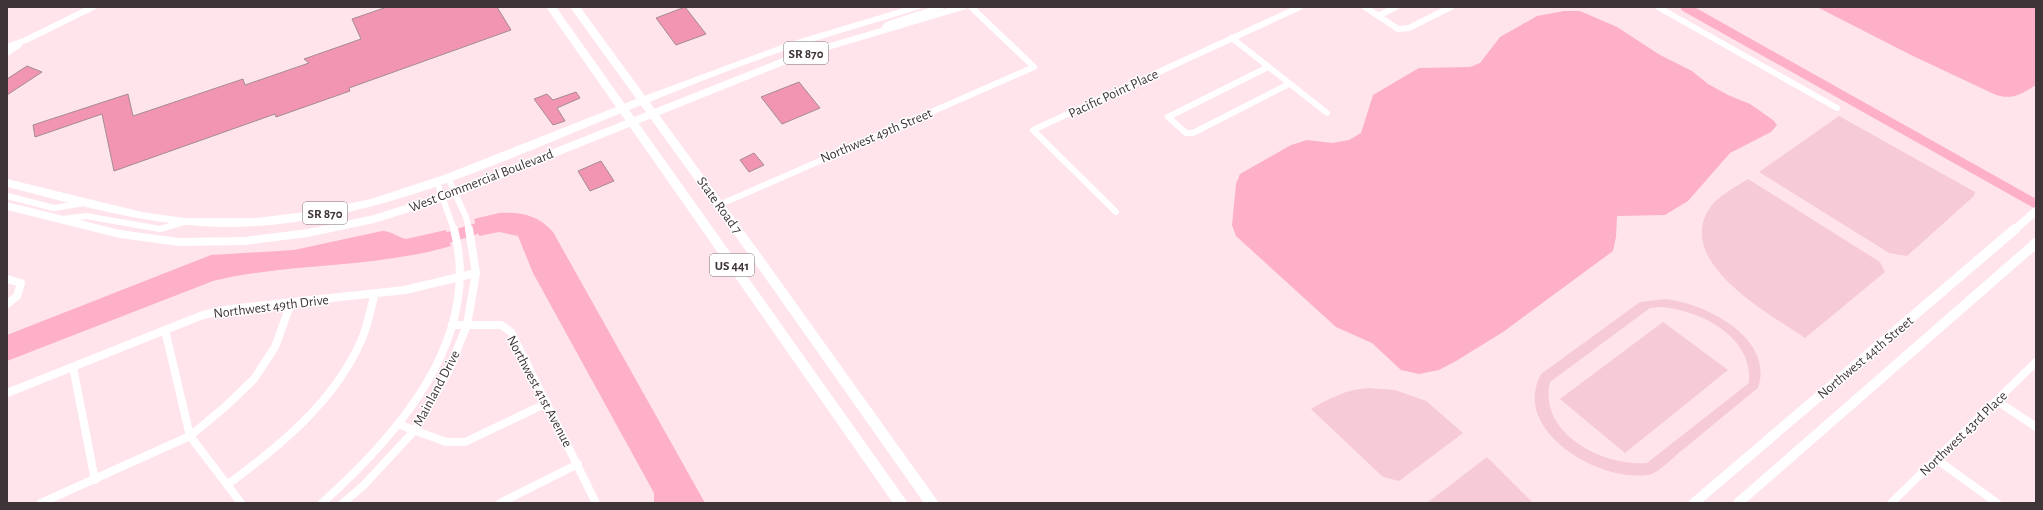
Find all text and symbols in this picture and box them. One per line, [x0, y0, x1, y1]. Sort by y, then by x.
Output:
road number: SR 870 [784, 42, 828, 64]
street label: Pacific Point Place [1066, 67, 1161, 121]
street label: Northwest 49th Street [818, 106, 935, 166]
street label: West Commercial Boulevard [407, 147, 555, 215]
street label: State Road 7 [694, 175, 745, 237]
road number: SR 870 [303, 202, 347, 224]
road number: US 441 [710, 254, 754, 276]
street label: Northwest 49th Drive [213, 293, 330, 321]
street label: Northwest 44th Street [1815, 313, 1917, 402]
street label: Northwest 41st Avenue [504, 333, 574, 449]
street label: Mainland Drive [411, 348, 463, 429]
street label: Northwest 43rd Place [1917, 389, 2010, 479]

